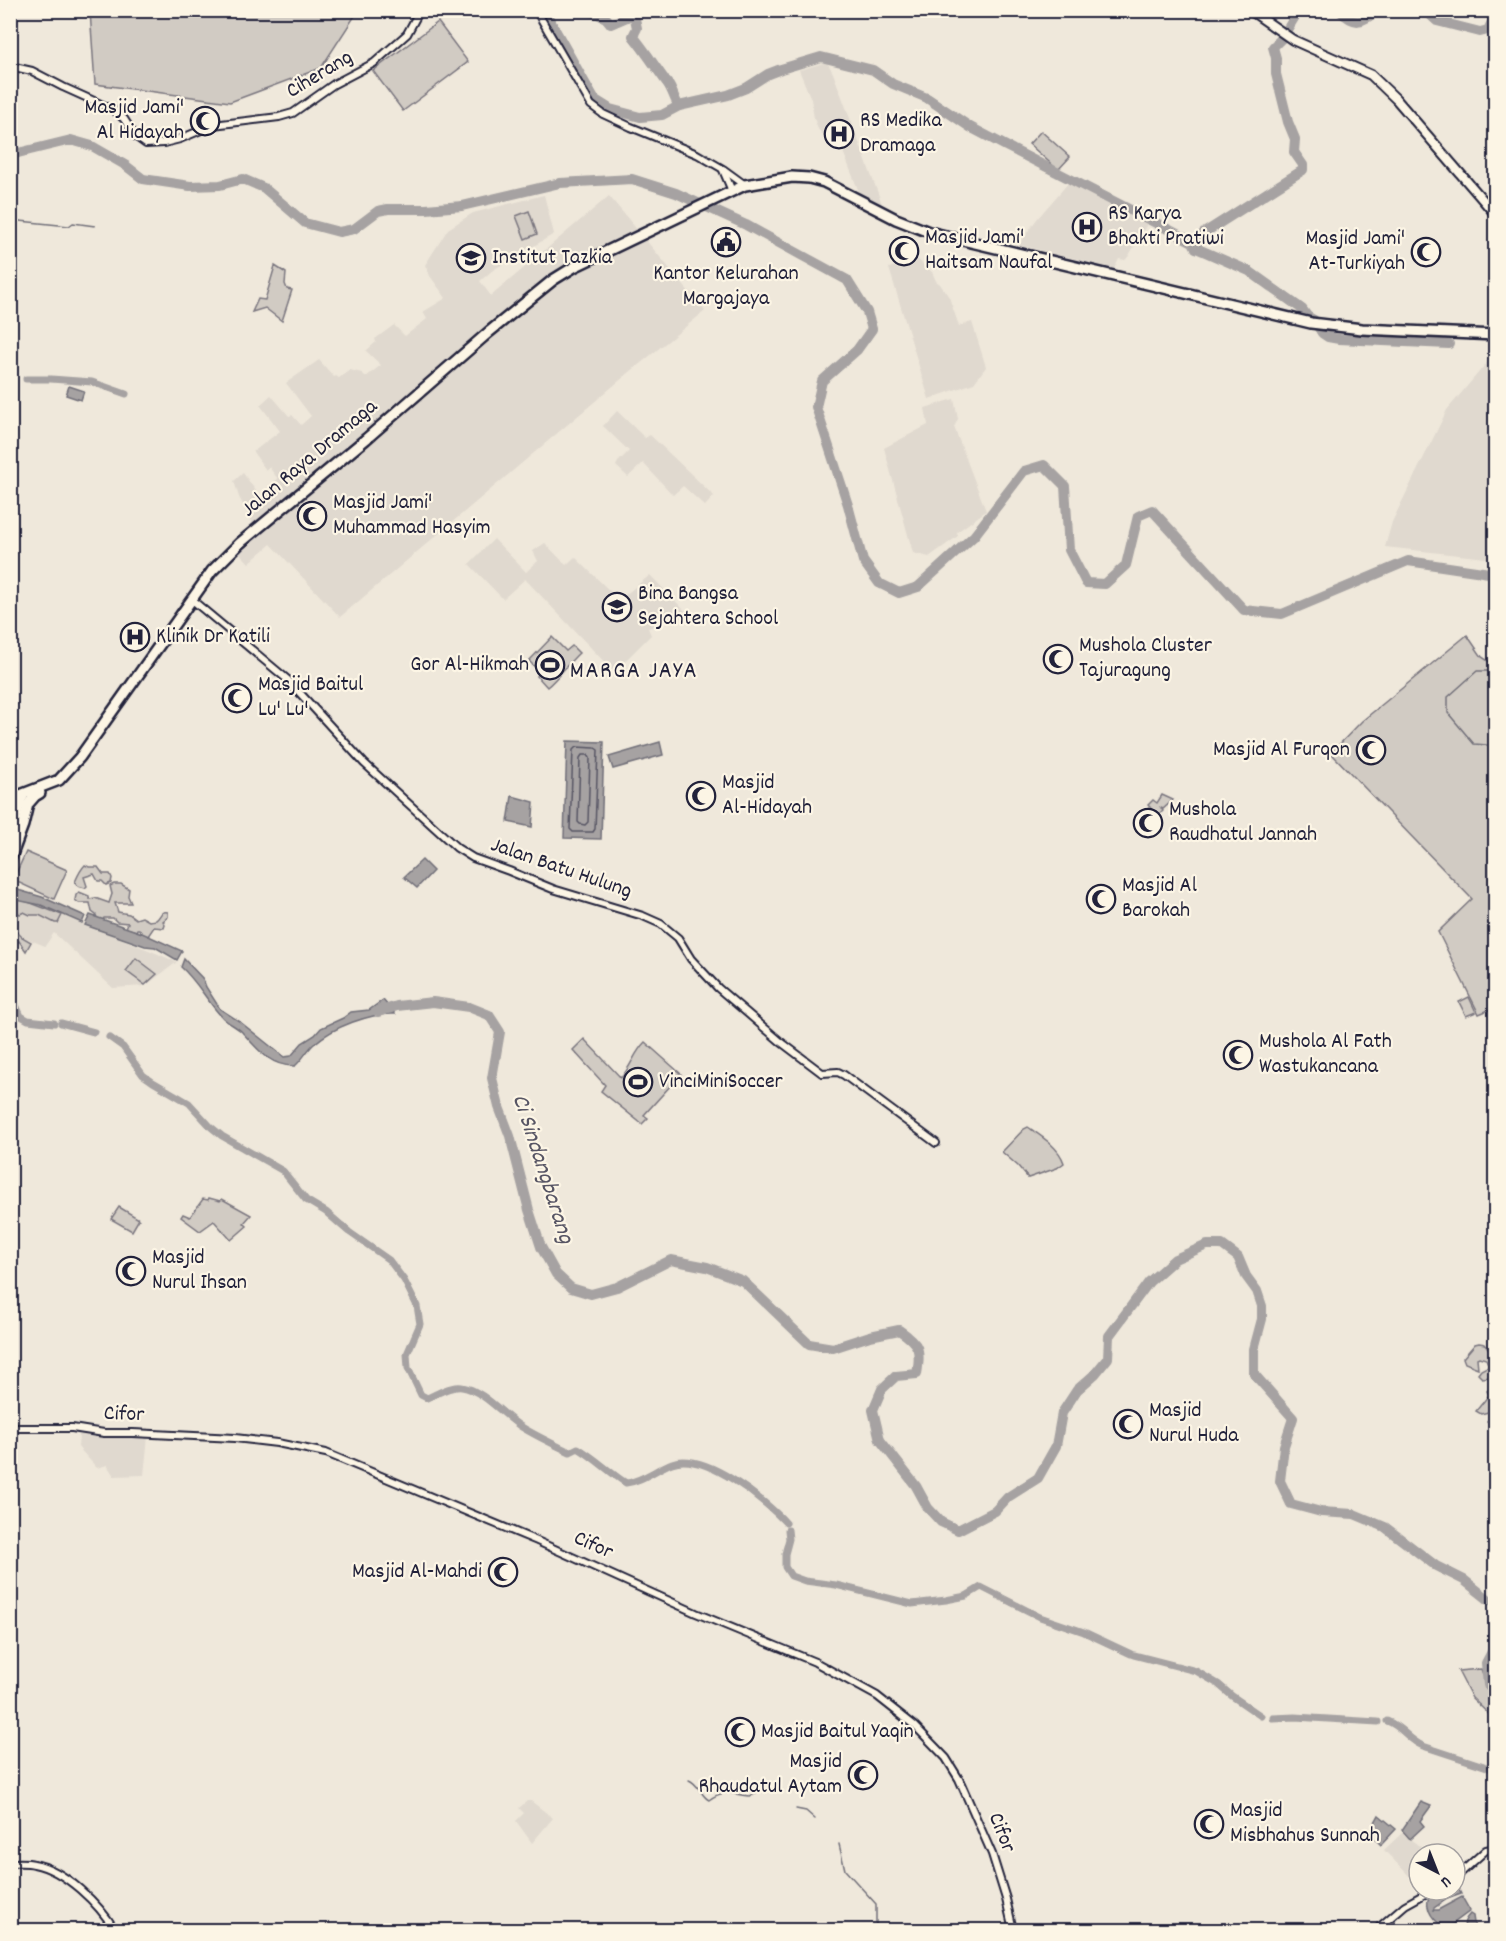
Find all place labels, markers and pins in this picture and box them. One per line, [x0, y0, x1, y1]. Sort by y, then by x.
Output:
place label: Masjid Jami' Al Hidayah [85, 93, 184, 149]
mosque icon: Masjid Jami' Al Hidayah [189, 105, 221, 137]
place label: RS Medika Dramaga [860, 106, 942, 162]
hospital icon: RS Medika Dramaga [823, 118, 855, 150]
place label: RS Karya Bhakti Pratiwi [1108, 199, 1224, 255]
hospital icon: RS Karya Bhakti Pratiwi [1071, 211, 1103, 243]
place label: Masjid Jami' Haitsam Naufal [925, 223, 1052, 279]
place label: Masjid Jami' At-Turkiyah [1306, 224, 1405, 280]
public building icon: Kantor Kelurahan Margajaya [710, 226, 742, 258]
mosque icon: Masjid Jami' Haitsam Naufal [888, 235, 920, 267]
mosque icon: Masjid Jami' At-Turkiyah [1410, 236, 1442, 268]
school or university icon: Institut Tazkia [455, 242, 487, 274]
place label: Institut Tazkia [492, 243, 613, 274]
place label: Kantor Kelurahan Margajaya [653, 259, 799, 315]
place label: Masjid Jami' Muhammad Hasyim [333, 488, 491, 544]
mosque icon: Masjid Jami' Muhammad Hasyim [296, 500, 328, 532]
place label: Bina Bangsa Sejahtera School [638, 579, 778, 635]
school or university icon: Bina Bangsa Sejahtera School [601, 591, 633, 623]
hospital icon: Klinik Dr Katili [119, 621, 151, 653]
place label: Klinik Dr Katili [156, 622, 270, 653]
place label: Mushola Cluster Tajuragung [1079, 631, 1213, 687]
mosque icon: Mushola Cluster Tajuragung [1042, 643, 1074, 675]
sports icon: Gor Al-Hikmah [534, 649, 566, 681]
place label: Gor Al-Hikmah [410, 650, 529, 681]
place label: Masjid Baitul Lu' Lu' [258, 670, 363, 726]
mosque icon: Masjid Baitul Lu' Lu' [221, 682, 253, 714]
mosque icon: Masjid Al Furqon [1355, 734, 1387, 766]
place label: Masjid Al Furqon [1213, 735, 1350, 766]
place label: Masjid Al-Hidayah [722, 768, 812, 824]
mosque icon: Masjid Al-Hidayah [685, 780, 717, 812]
place label: Mushola Raudhatul Jannah [1169, 795, 1317, 851]
mosque icon: Mushola Raudhatul Jannah [1132, 807, 1164, 839]
place label: Masjid Al Barokah [1122, 871, 1197, 927]
mosque icon: Masjid Al Barokah [1085, 883, 1117, 915]
place label: Mushola Al Fath Wastukancana [1259, 1027, 1392, 1083]
mosque icon: Mushola Al Fath Wastukancana [1222, 1039, 1254, 1071]
sports icon: VinciMiniSoccer [622, 1066, 654, 1098]
place label: VinciMiniSoccer [659, 1067, 784, 1098]
place label: Masjid Nurul Ihsan [152, 1243, 247, 1299]
mosque icon: Masjid Nurul Ihsan [115, 1255, 147, 1287]
place label: Masjid Nurul Huda [1149, 1396, 1239, 1452]
mosque icon: Masjid Nurul Huda [1112, 1408, 1144, 1440]
mosque icon: Masjid Al-Mahdi [487, 1556, 519, 1588]
place label: Masjid Al-Mahdi [352, 1557, 482, 1588]
mosque icon: Masjid Baitul Yaqin [724, 1716, 756, 1748]
place label: Masjid Baitul Yaqin [761, 1717, 914, 1748]
place label: Masjid Rhaudatul Aytam [698, 1747, 842, 1803]
mosque icon: Masjid Rhaudatul Aytam [847, 1759, 879, 1791]
place label: Masjid Misbhahus Sunnah [1230, 1796, 1380, 1852]
mosque icon: Masjid Misbhahus Sunnah [1193, 1808, 1225, 1840]

